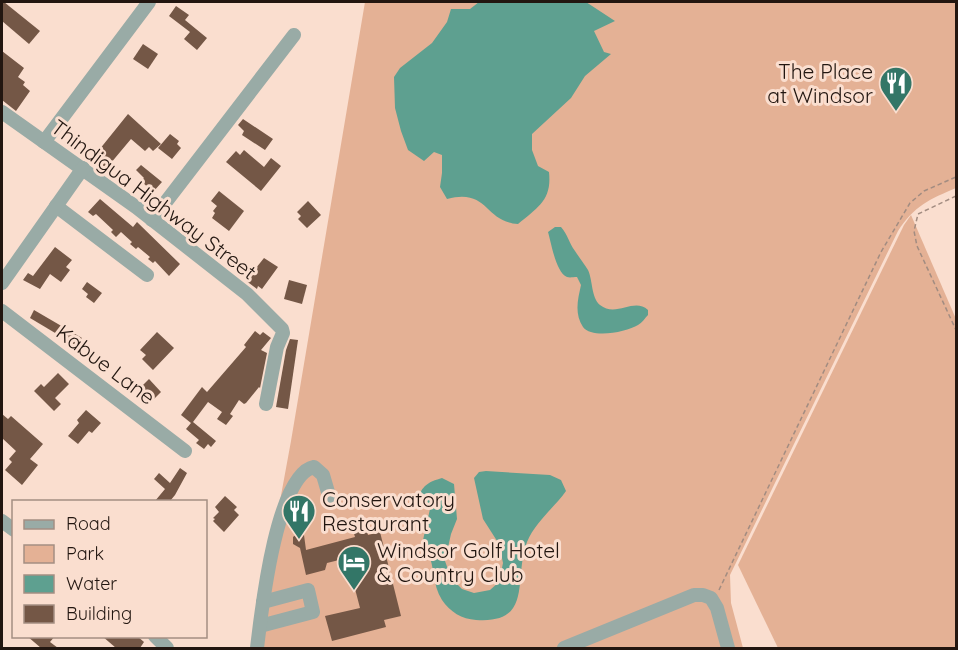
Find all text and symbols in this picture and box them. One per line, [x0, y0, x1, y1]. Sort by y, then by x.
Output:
place label: The Place at Windsor [767, 58, 873, 108]
restaurant icon: The Place at Windsor [878, 65, 914, 112]
street label: Thindigua Highway Street [46, 113, 262, 285]
street label: Kabue Lane [51, 318, 161, 410]
place label: Conservatory Restaurant [322, 486, 455, 536]
restaurant icon: Conservatory Restaurant [281, 493, 317, 540]
legend [12, 500, 207, 638]
text: Road [66, 512, 111, 535]
place label: Windsor Golf Hotel & Country Club [377, 537, 560, 587]
text: Park [66, 542, 104, 565]
hotel icon: Windsor Golf Hotel & Country Club [336, 544, 372, 591]
text: Water [66, 572, 117, 595]
text: Building [66, 602, 132, 625]

